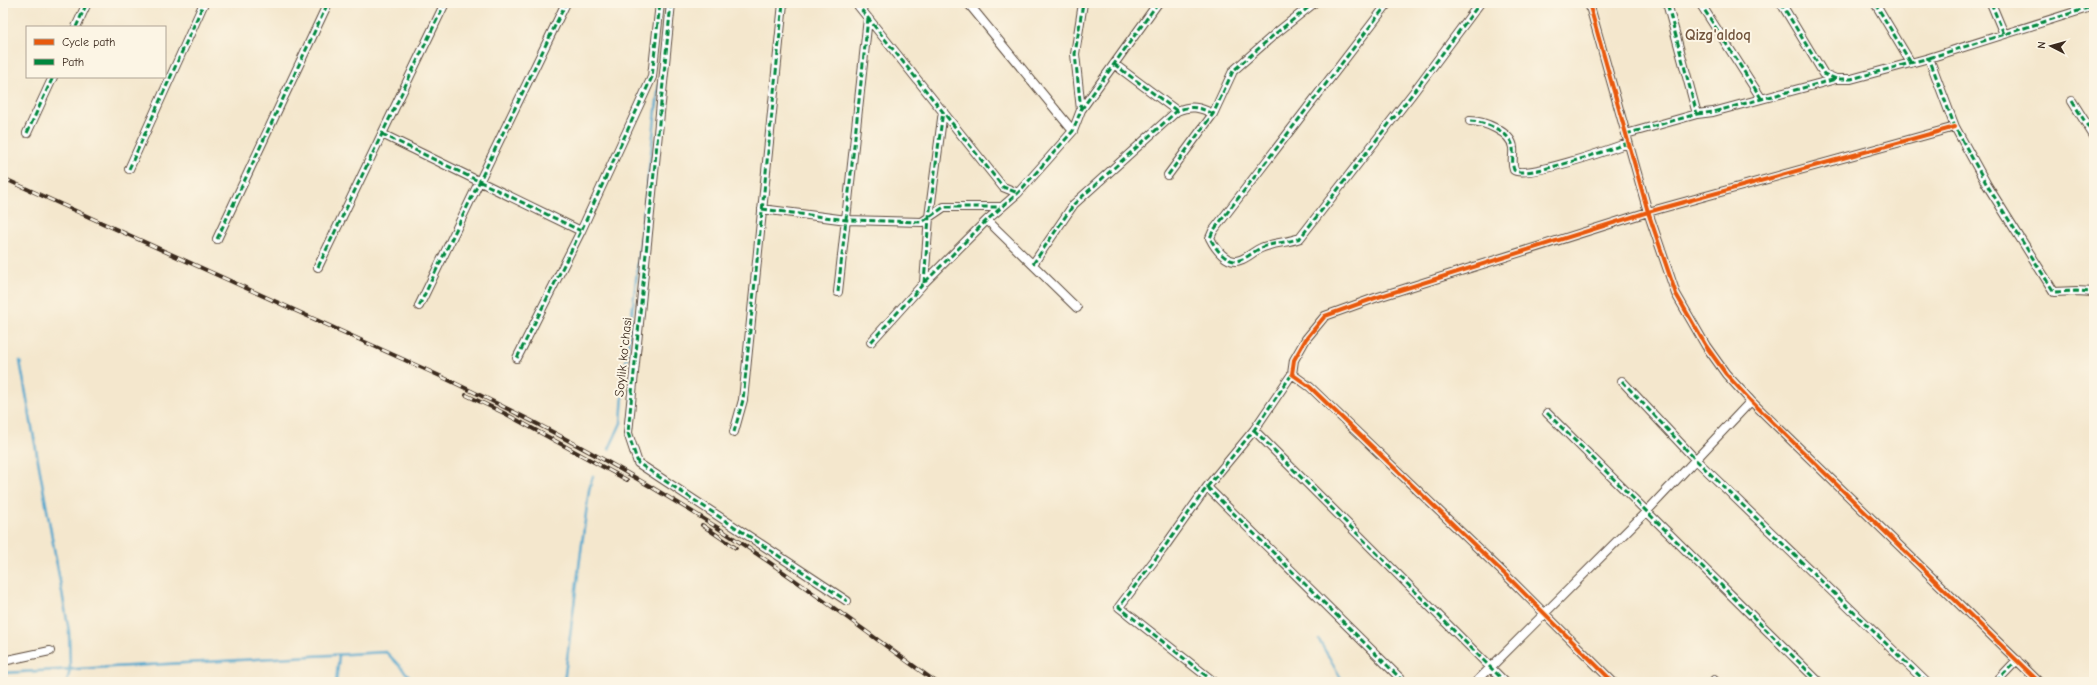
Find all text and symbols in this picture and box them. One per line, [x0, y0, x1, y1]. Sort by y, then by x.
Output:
legend [26, 26, 166, 78]
district label: Qizg'aldoq [1685, 26, 1751, 44]
north arrow [2031, 26, 2071, 66]
text: Cycle path [62, 35, 115, 49]
text: N [2035, 41, 2048, 49]
text: Path [62, 55, 84, 69]
street label: Soylik ko'chasi [611, 316, 635, 398]

